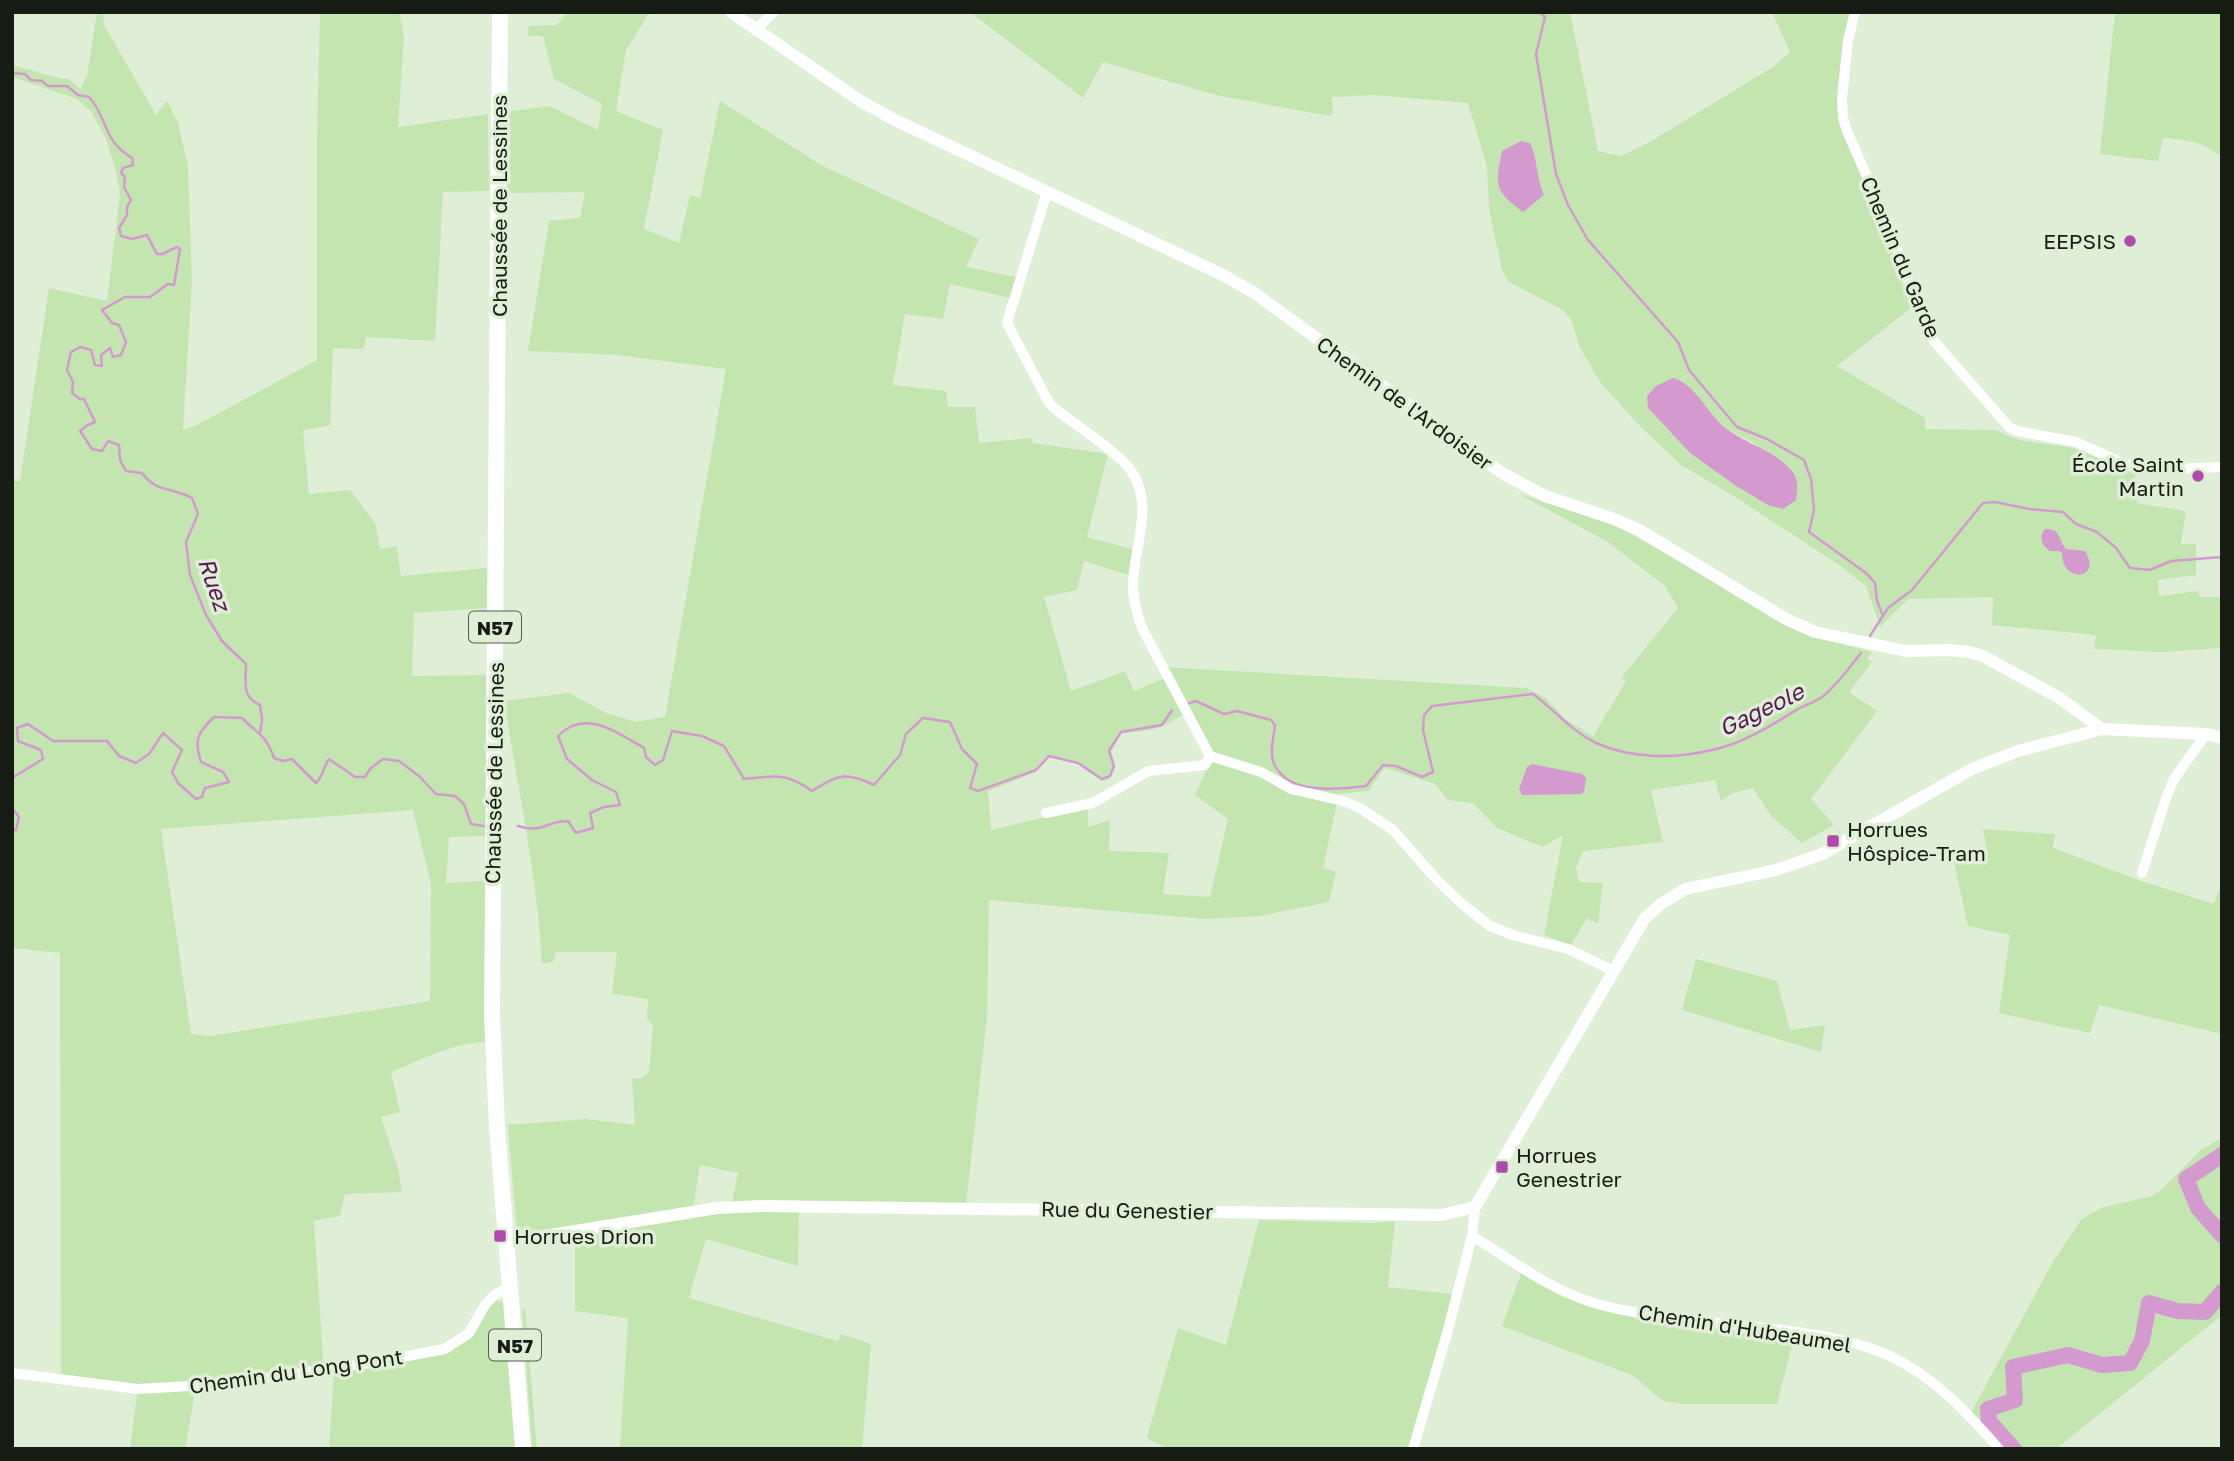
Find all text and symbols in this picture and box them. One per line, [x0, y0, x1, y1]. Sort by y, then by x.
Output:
street label: Chaussée de Lessines [486, 95, 512, 317]
street label: Chemin du Garde [1855, 173, 1947, 341]
place label: EEPSIS [2043, 228, 2116, 254]
marker: EEPSIS [2122, 233, 2138, 249]
street label: Chemin de l'Ardoisier [1312, 330, 1498, 476]
place label: École Saint Martin [2071, 451, 2184, 501]
marker: École Saint Martin [2190, 468, 2206, 484]
water label: Ruez [193, 554, 238, 616]
road number: N57 [469, 612, 521, 642]
street label: Chaussée de Lessines [479, 662, 509, 884]
water label: Gageole [1714, 676, 1810, 742]
place label: Horrues Hôspice-Tram [1847, 816, 1986, 866]
marker: Horrues Hôspice-Tram [1825, 833, 1841, 849]
place label: Horrues Genestrier [1516, 1142, 1622, 1192]
marker: Horrues Genestrier [1494, 1159, 1510, 1175]
street label: Rue du Genestier [1041, 1195, 1213, 1225]
place label: Horrues Drion [514, 1223, 654, 1249]
marker: Horrues Drion [492, 1228, 508, 1244]
street label: Chemin d'Hubeaumel [1637, 1298, 1853, 1358]
road number: N57 [489, 1330, 541, 1360]
street label: Chemin du Long Pont [188, 1343, 404, 1399]

